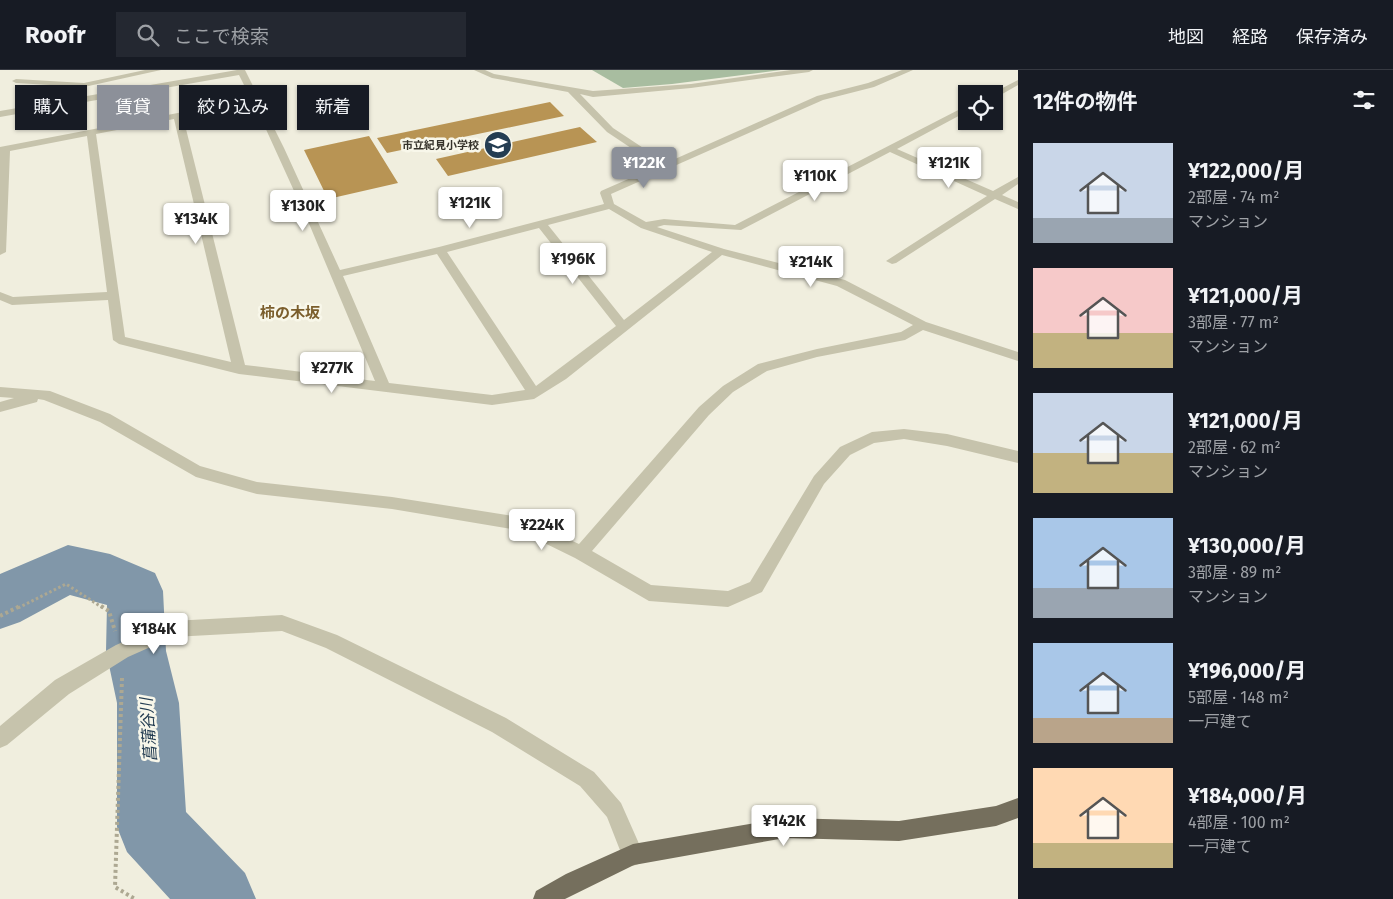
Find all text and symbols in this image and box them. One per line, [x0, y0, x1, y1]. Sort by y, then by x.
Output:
search box [116, 12, 466, 57]
text: Roofr [25, 21, 86, 49]
icon: search [134, 21, 162, 49]
text: ここで検索 [174, 25, 269, 48]
text: 地図 [1168, 26, 1204, 48]
text: 経路 [1232, 26, 1268, 48]
text: 保存済み [1296, 26, 1368, 48]
chip: 購入 [15, 85, 87, 130]
chip: 賃貸 [97, 85, 169, 130]
chip: 絞り込み [179, 85, 287, 130]
chip: 新着 [297, 85, 369, 130]
map controls [958, 85, 1003, 130]
button: locate [958, 85, 1003, 130]
icon: filters [1350, 86, 1378, 114]
text: 12件の物件 [1033, 89, 1138, 115]
school or university icon: 市立紀見小学校 [483, 130, 513, 160]
place label: 市立紀見小学校 [402, 139, 479, 152]
pin: ¥122K [609, 146, 679, 189]
pin: ¥121K [914, 146, 984, 189]
text: ¥122K [623, 153, 665, 172]
text: ¥121K [928, 153, 970, 172]
text: ¥122,000/月 [1188, 158, 1304, 184]
pin: ¥110K [780, 160, 850, 202]
icon: home [1073, 163, 1133, 223]
text: ¥110K [794, 166, 836, 185]
pin: ¥121K [435, 186, 505, 229]
text: 2部屋 · 74 m² [1188, 188, 1280, 207]
pin: ¥130K [268, 190, 338, 232]
text: ¥121K [449, 193, 491, 212]
text: ¥130K [281, 196, 325, 215]
pin: ¥134K [161, 202, 231, 245]
text: ¥134K [174, 209, 218, 228]
text: マンション [1188, 212, 1268, 231]
pin: ¥196K [538, 242, 608, 285]
pin: ¥214K [776, 246, 846, 288]
text: ¥196K [551, 249, 595, 268]
text: ¥214K [789, 252, 833, 271]
text: ¥121,000/月 [1188, 283, 1303, 309]
icon: home [1073, 288, 1133, 348]
district label: 柿の木坂 [260, 304, 320, 322]
text: 3部屋 · 77 m² [1188, 313, 1279, 332]
text: マンション [1188, 337, 1268, 356]
pin: ¥277K [297, 352, 367, 394]
text: ¥277K [311, 358, 353, 377]
text: ¥121,000/月 [1188, 408, 1303, 434]
icon: home [1073, 413, 1133, 473]
text: 2部屋 · 62 m² [1188, 438, 1281, 457]
text: マンション [1188, 462, 1268, 481]
pin: ¥224K [507, 508, 577, 551]
text: ¥224K [520, 515, 564, 534]
text: ¥130,000/月 [1188, 533, 1306, 559]
icon: home [1073, 538, 1133, 598]
text: 3部屋 · 89 m² [1188, 563, 1282, 582]
text: マンション [1188, 587, 1268, 606]
pin: ¥184K [119, 612, 189, 655]
text: ¥184K [132, 619, 176, 638]
text: ¥196,000/月 [1188, 658, 1306, 684]
icon: home [1073, 663, 1133, 723]
text: 5部屋 · 148 m² [1188, 688, 1289, 707]
water label: 菖蒲谷川 [137, 695, 160, 763]
text: 一戸建て [1188, 712, 1252, 731]
text: ¥184,000/月 [1188, 783, 1307, 809]
icon: home [1073, 788, 1133, 848]
pin: ¥142K [749, 804, 819, 847]
text: ¥142K [762, 811, 806, 830]
text: 4部屋 · 100 m² [1188, 813, 1290, 832]
text: 一戸建て [1188, 837, 1252, 856]

